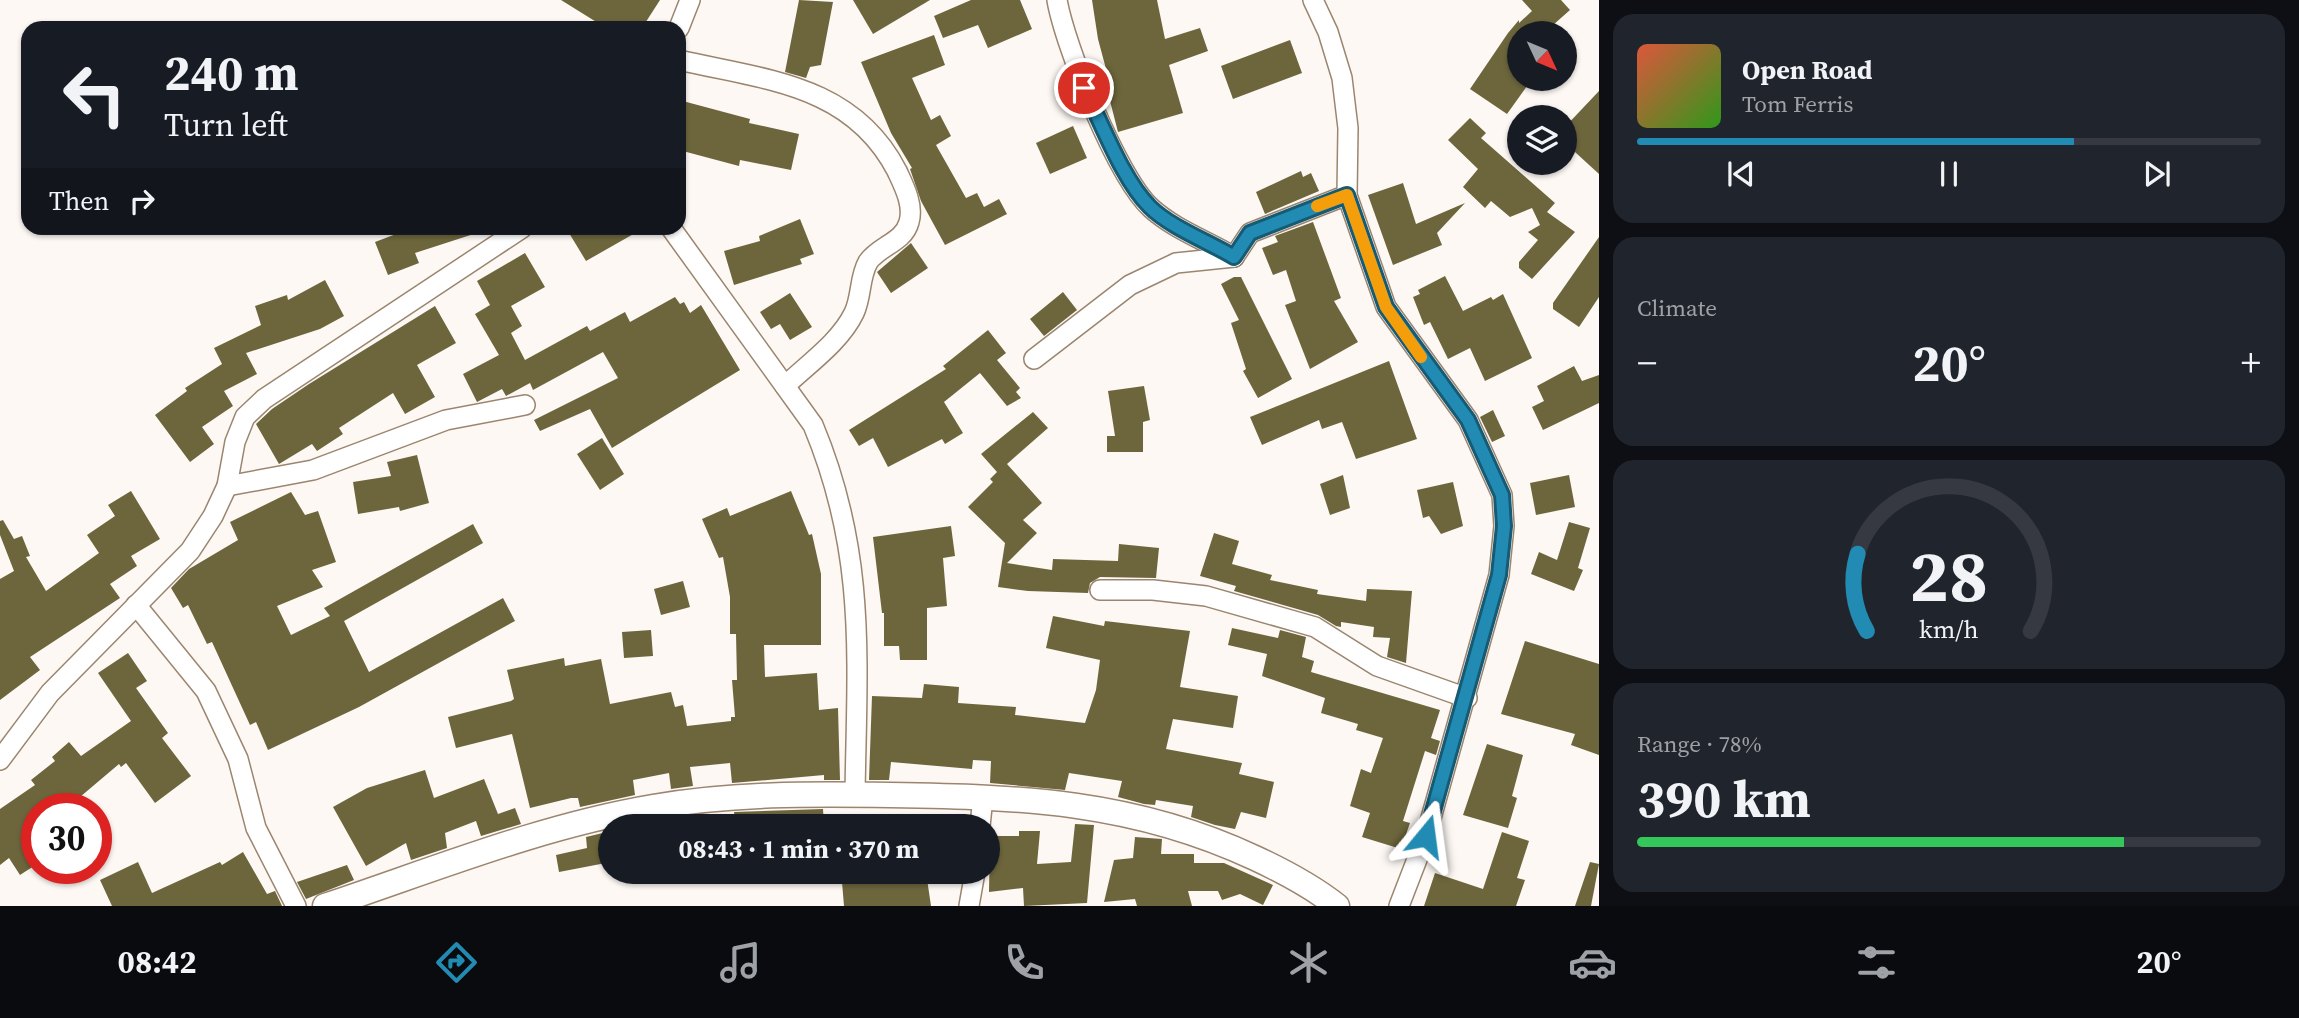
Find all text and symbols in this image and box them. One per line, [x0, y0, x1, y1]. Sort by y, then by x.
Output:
north arrow [1507, 21, 1577, 91]
map controls [1507, 21, 1577, 175]
text: 240 m [164, 39, 299, 106]
icon: left [49, 49, 140, 140]
text: Open Road [1742, 52, 1873, 88]
pin [1054, 58, 1114, 118]
icon: arrive [1065, 69, 1103, 107]
text: Tom Ferris [1742, 88, 1853, 120]
text: Turn left [164, 103, 288, 147]
button: layers [1507, 105, 1577, 175]
icon: previous [1722, 155, 1760, 193]
icon: pause [1930, 155, 1968, 193]
icon: next [2138, 155, 2176, 193]
icon: right [123, 182, 161, 220]
text: Then [49, 183, 109, 219]
text: Climate [1637, 292, 1717, 324]
text: 20° [1912, 327, 1986, 398]
text: − [1637, 337, 1657, 389]
text: + [2241, 337, 2261, 389]
text: 28 [1910, 526, 1988, 625]
text: km/h [1919, 611, 1979, 645]
text: Range · 78% [1637, 728, 1762, 760]
text: 390 km [1637, 763, 1811, 834]
speed limit sign: 30 [21, 793, 112, 884]
position arrow [1389, 799, 1463, 873]
text: 08:43 · 1 min · 370 m [679, 831, 919, 867]
icon: directions [432, 938, 481, 987]
icon: music [716, 938, 765, 987]
icon: phone [1000, 938, 1049, 987]
icon: climate [1284, 938, 1333, 987]
icon: car [1568, 938, 1617, 987]
icon: filters [1852, 938, 1901, 987]
text: 08:42 [118, 940, 197, 984]
text: 20° [2136, 940, 2181, 984]

